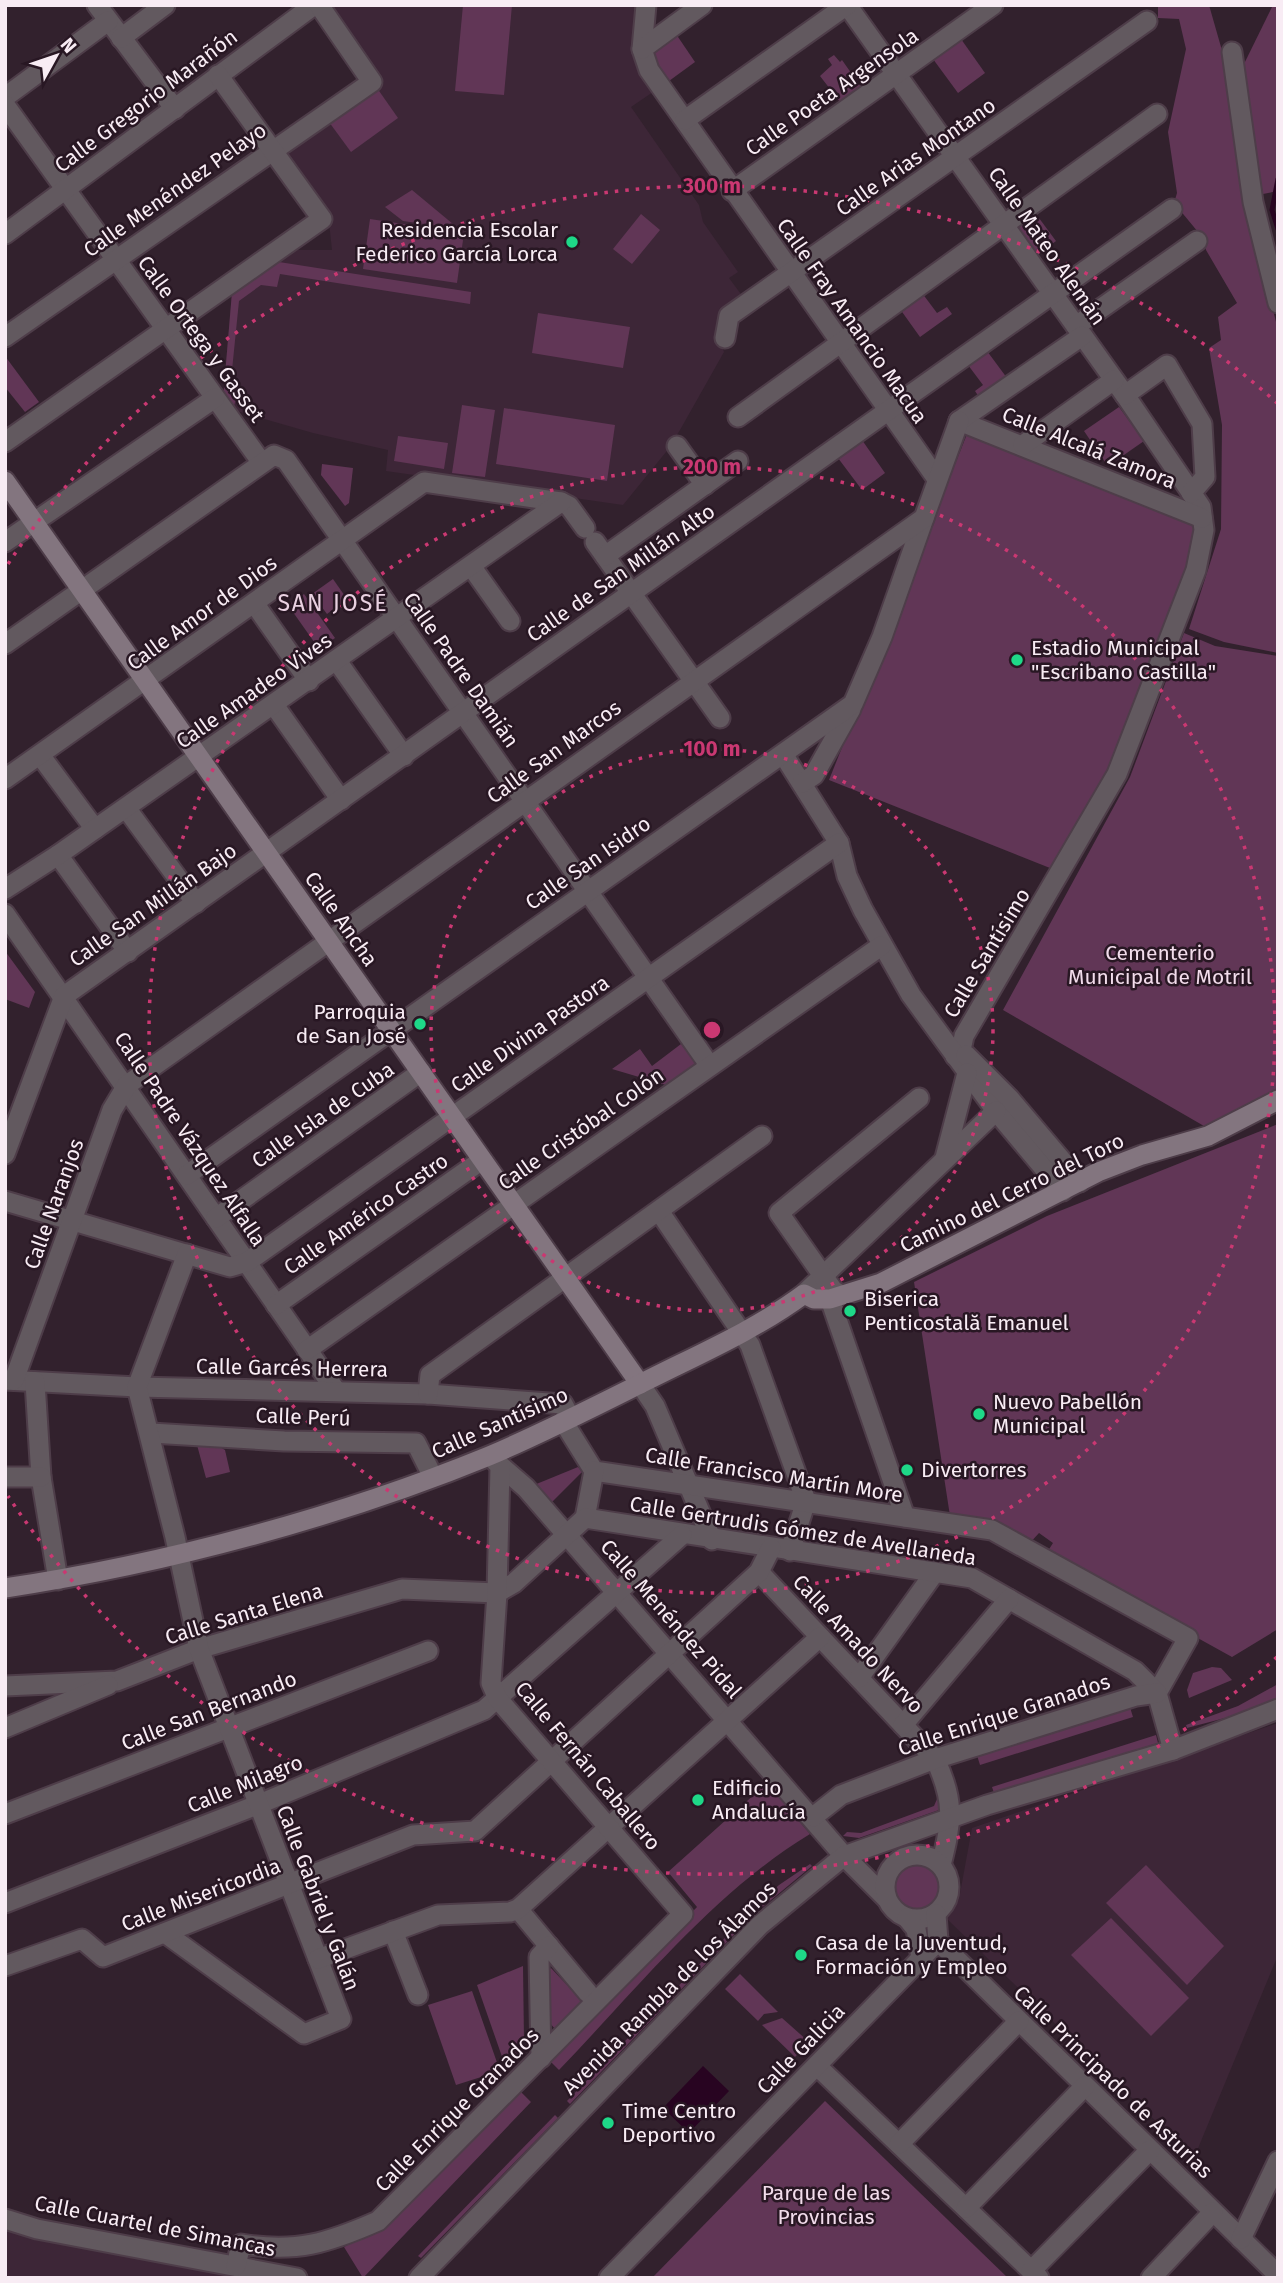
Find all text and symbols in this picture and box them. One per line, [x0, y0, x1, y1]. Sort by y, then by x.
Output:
north arrow [21, 21, 91, 91]
street label: Calle Poeta Argensola [740, 22, 924, 162]
street label: Calle Gregorio Marañón [49, 24, 243, 178]
text: N [56, 33, 82, 58]
street label: Calle Arias Montano [831, 92, 1001, 222]
street label: Calle Menéndez Pelayo [79, 117, 271, 263]
street label: Calle Mateo Alemán [983, 162, 1111, 330]
text: 300 m [682, 173, 741, 199]
street label: Calle Fray Amancio Macua [771, 213, 933, 429]
place label: Residencia Escolar Federico García Lorca [355, 217, 558, 267]
marker: Residencia Escolar Federico García Lorca [564, 234, 580, 250]
street label: Calle Ortega y Gasset [132, 251, 270, 428]
street label: Calle Alcalá Zamora [998, 401, 1180, 495]
text: 200 m [683, 454, 741, 480]
street label: Calle de San Millán Alto [522, 498, 720, 648]
street label: Calle Amor de Dios [122, 550, 282, 676]
street label: Calle Padre Damián [398, 587, 524, 753]
district label: SAN JOSÉ [277, 588, 389, 617]
street label: Calle Amadeo Vives [171, 627, 337, 755]
place label: Estadio Municipal "Escribano Castilla" [1031, 635, 1216, 685]
marker: Estadio Municipal "Escribano Castilla" [1009, 652, 1025, 668]
street label: Calle San Marcos [482, 694, 626, 809]
text: 100 m [683, 736, 741, 762]
street label: Calle San Isidro [520, 810, 656, 916]
street label: Calle San Millán Bajo [64, 837, 242, 973]
street label: Calle Ancha [299, 866, 383, 972]
street label: Calle Santísimo [938, 883, 1036, 1023]
park label: Cementerio Municipal de Motril [1068, 940, 1252, 990]
street label: Calle Divina Pastora [446, 970, 614, 1098]
place label: Parroquia de San José [296, 999, 406, 1049]
marker: Parroquia de San José [412, 1016, 428, 1032]
centre of rings [700, 1018, 724, 1042]
street label: Calle Padre Vázquez Alfalla [108, 1027, 272, 1251]
street label: Calle Isla de Cuba [247, 1056, 399, 1174]
street label: Calle Cristóbal Colón [493, 1062, 669, 1196]
street label: Camino del Cerro del Toro [896, 1127, 1128, 1259]
street label: Calle Naranjos [18, 1135, 90, 1273]
street label: Calle Américo Castro [279, 1147, 453, 1281]
place label: Biserica Penticostală Emanuel [864, 1286, 1069, 1336]
marker: Biserica Penticostală Emanuel [842, 1303, 858, 1319]
street label: Calle Garcés Herrera [196, 1353, 388, 1383]
street label: Calle Santísimo [428, 1381, 572, 1465]
place label: Nuevo Pabellón Municipal [993, 1389, 1142, 1439]
street label: Calle Perú [255, 1402, 351, 1432]
marker: Nuevo Pabellón Municipal [971, 1406, 987, 1422]
street label: Calle Francisco Martín More [643, 1442, 905, 1508]
place label: Divertorres [921, 1457, 1027, 1483]
marker: Divertorres [899, 1462, 915, 1478]
street label: Calle Gertrudis Gómez de Avellaneda [628, 1491, 978, 1571]
street label: Calle Menéndez Pidal [595, 1534, 747, 1704]
street label: Calle Amado Nervo [787, 1569, 929, 1719]
street label: Calle Santa Elena [162, 1578, 326, 1650]
street label: Calle San Bernando [118, 1666, 300, 1756]
street label: Calle Enrique Granados [895, 1668, 1114, 1762]
street label: Calle Fernán Caballero [510, 1676, 666, 1856]
street label: Calle Milagro [183, 1749, 307, 1819]
place label: Edificio Andalucía [712, 1775, 806, 1825]
marker: Edificio Andalucía [690, 1792, 706, 1808]
street label: Calle Gabriel y Galán [271, 1802, 365, 1994]
street label: Calle Misericordia [118, 1853, 284, 1937]
street label: Avenida Rambla de los Álamos [557, 1876, 781, 2100]
place label: Casa de la Juventud, Formación y Empleo [815, 1930, 1008, 1980]
marker: Casa de la Juventud, Formación y Empleo [793, 1947, 809, 1963]
street label: Calle Principado de Asturias [1008, 1980, 1218, 2184]
street label: Calle Galicia [751, 1998, 851, 2100]
street label: Calle Enrique Granados [369, 2022, 545, 2198]
place label: Time Centro Deportivo [622, 2098, 736, 2148]
marker: Time Centro Deportivo [600, 2115, 616, 2131]
park label: Parque de las Provincias [762, 2180, 890, 2230]
street label: Calle Cuartel de Simancas [32, 2190, 278, 2262]

